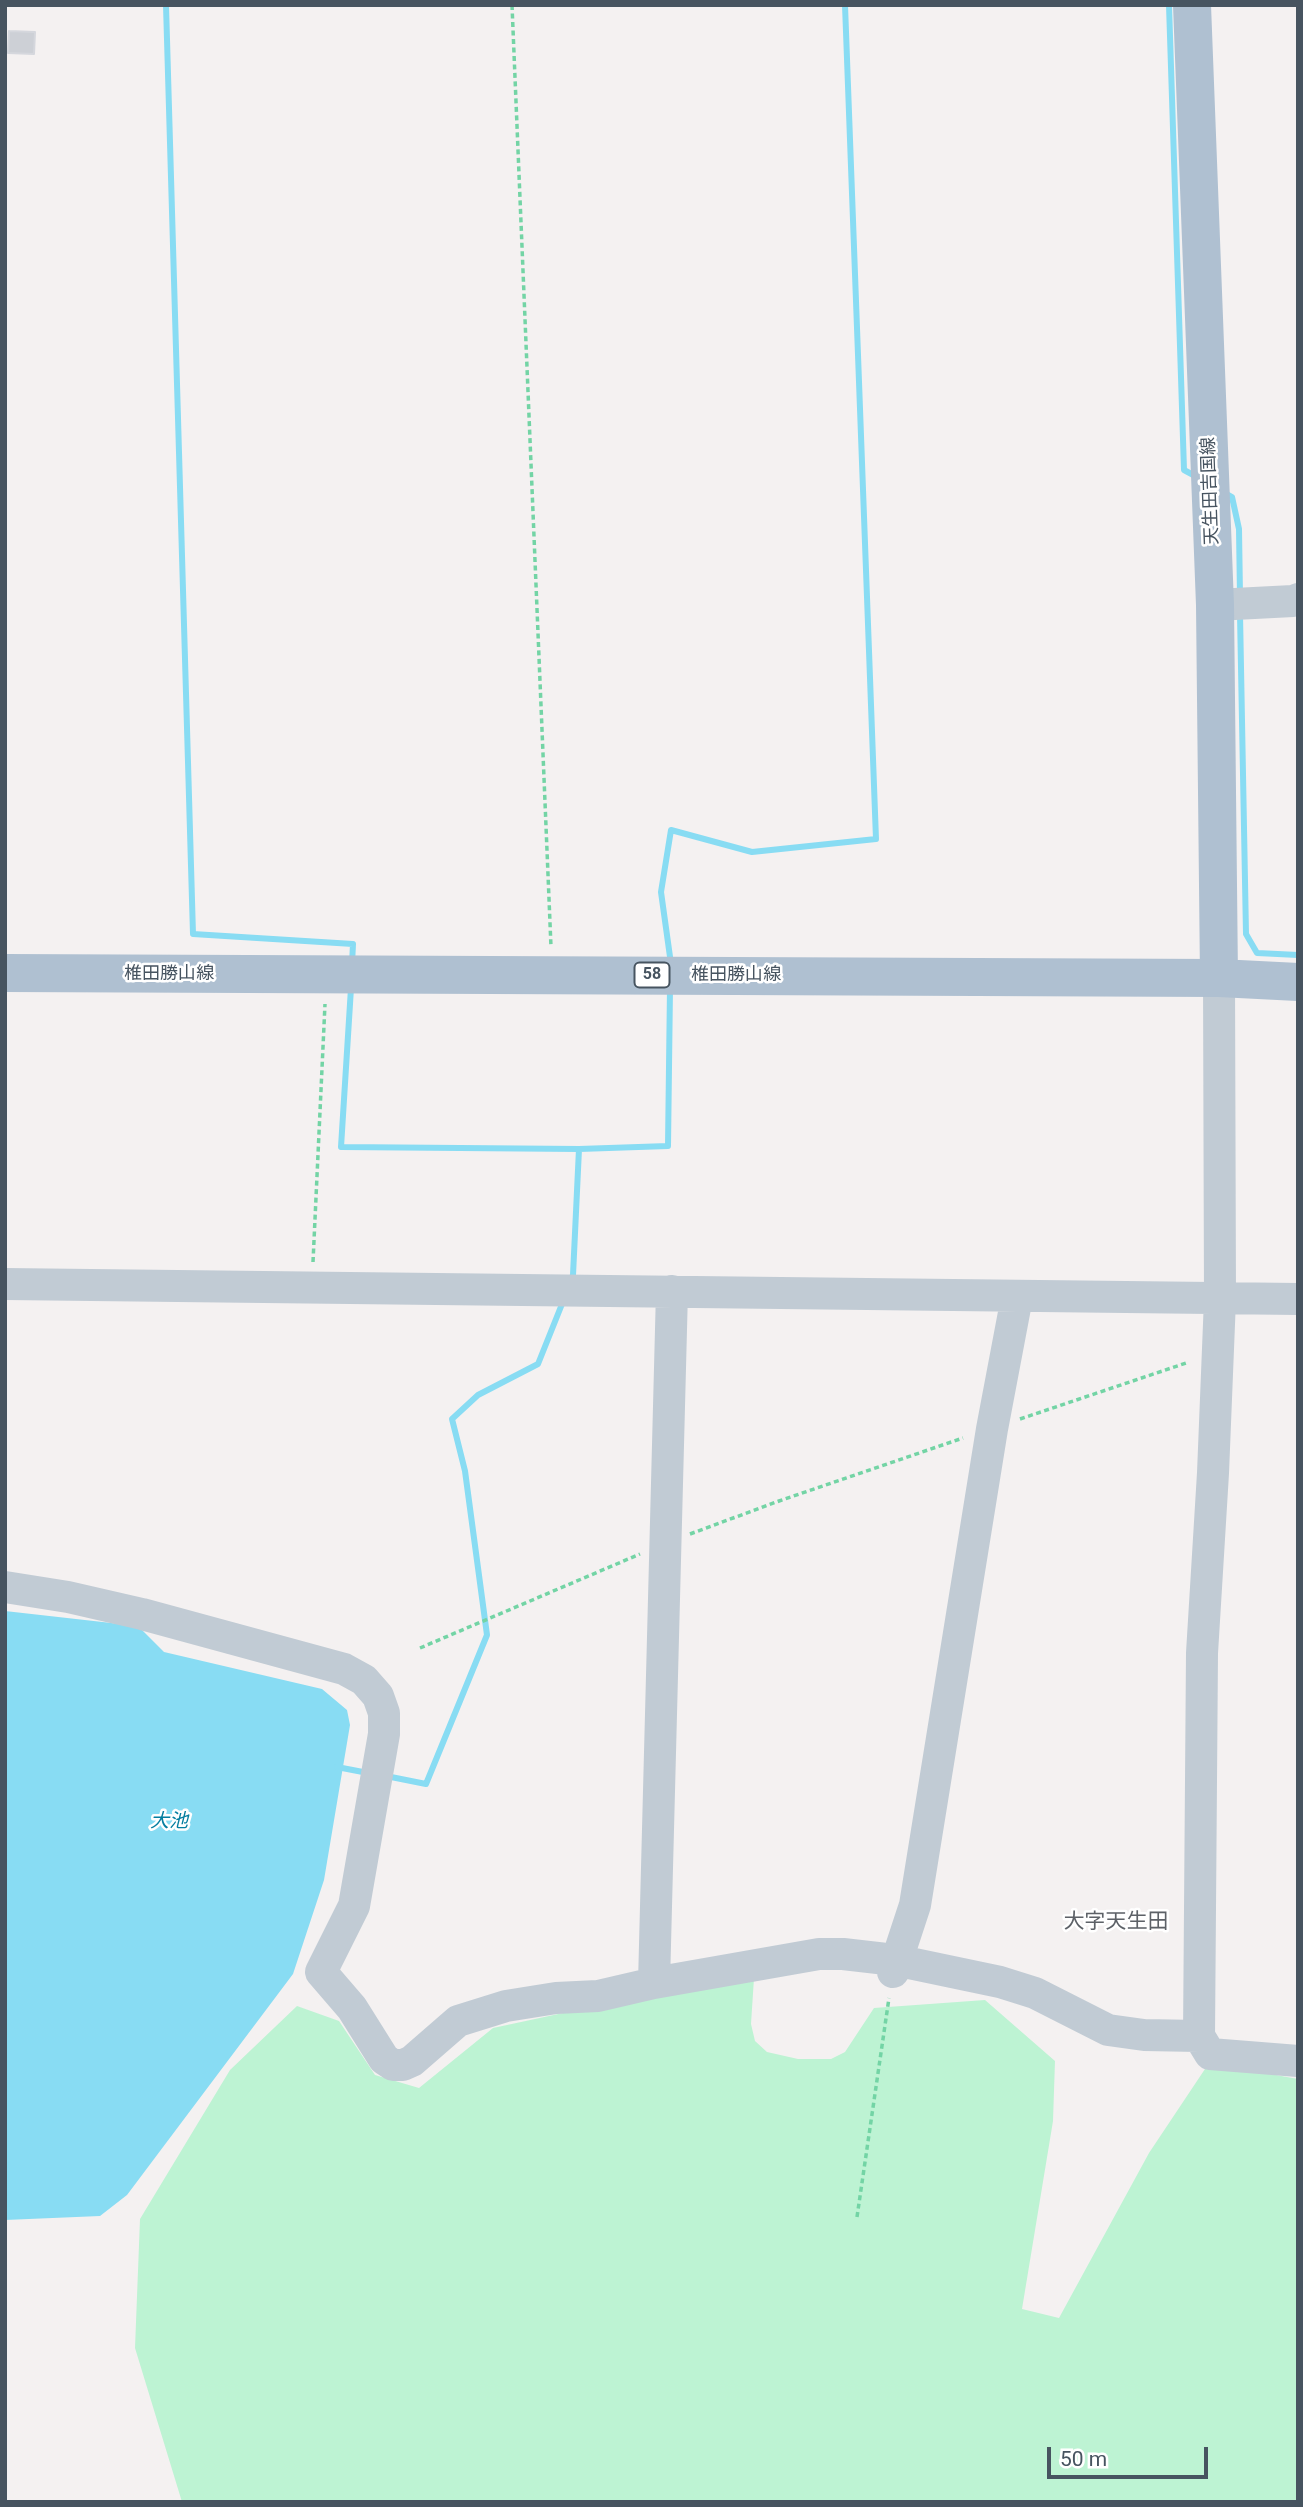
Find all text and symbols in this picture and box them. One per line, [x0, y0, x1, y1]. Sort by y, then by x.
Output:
street label: 天生田吉国線 [1198, 437, 1224, 545]
road number: 58 [634, 962, 670, 987]
street label: 椎田勝山線 [124, 963, 214, 985]
street label: 椎田勝山線 [691, 964, 781, 986]
water label: 大池 [150, 1811, 188, 1833]
district label: 大字天生田 [1064, 1910, 1168, 1936]
scale bar [1051, 2434, 1212, 2478]
text: 50 m [1060, 2447, 1107, 2471]

